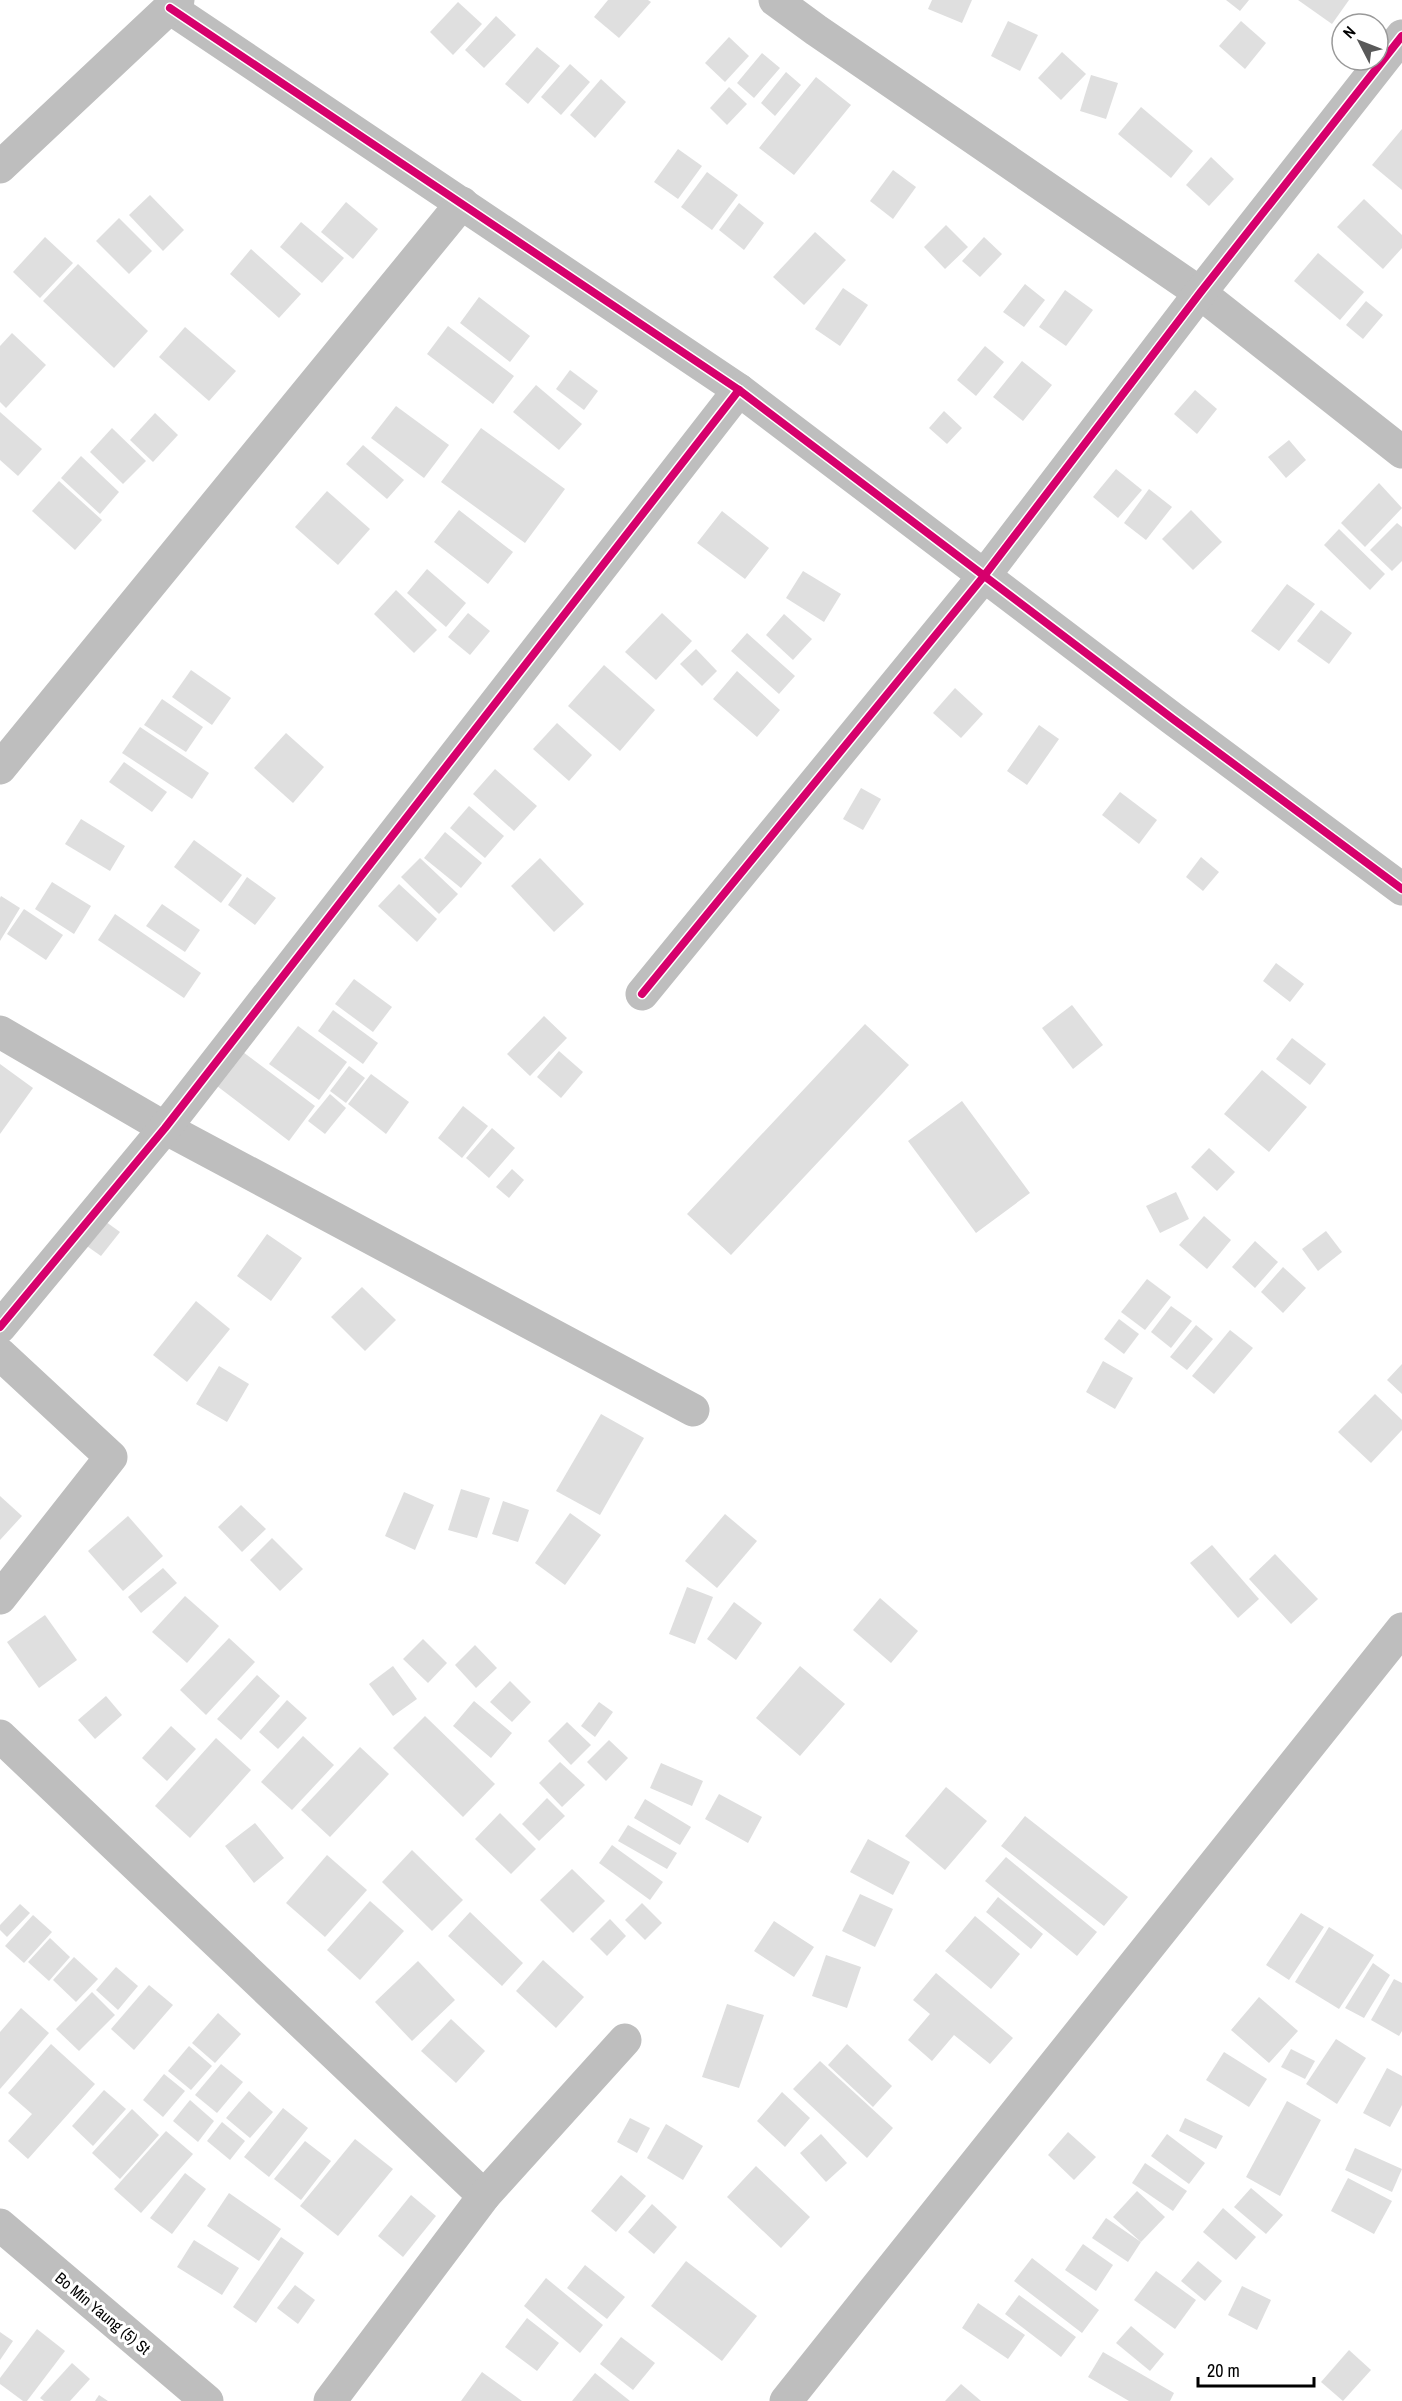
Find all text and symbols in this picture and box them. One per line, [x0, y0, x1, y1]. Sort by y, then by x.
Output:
north arrow [1330, 12, 1390, 72]
text: N [1338, 21, 1360, 43]
street label: Bo Min Yaung (5) St [51, 2267, 155, 2359]
scale bar [1198, 2350, 1314, 2388]
text: 20 m [1207, 2358, 1240, 2383]

